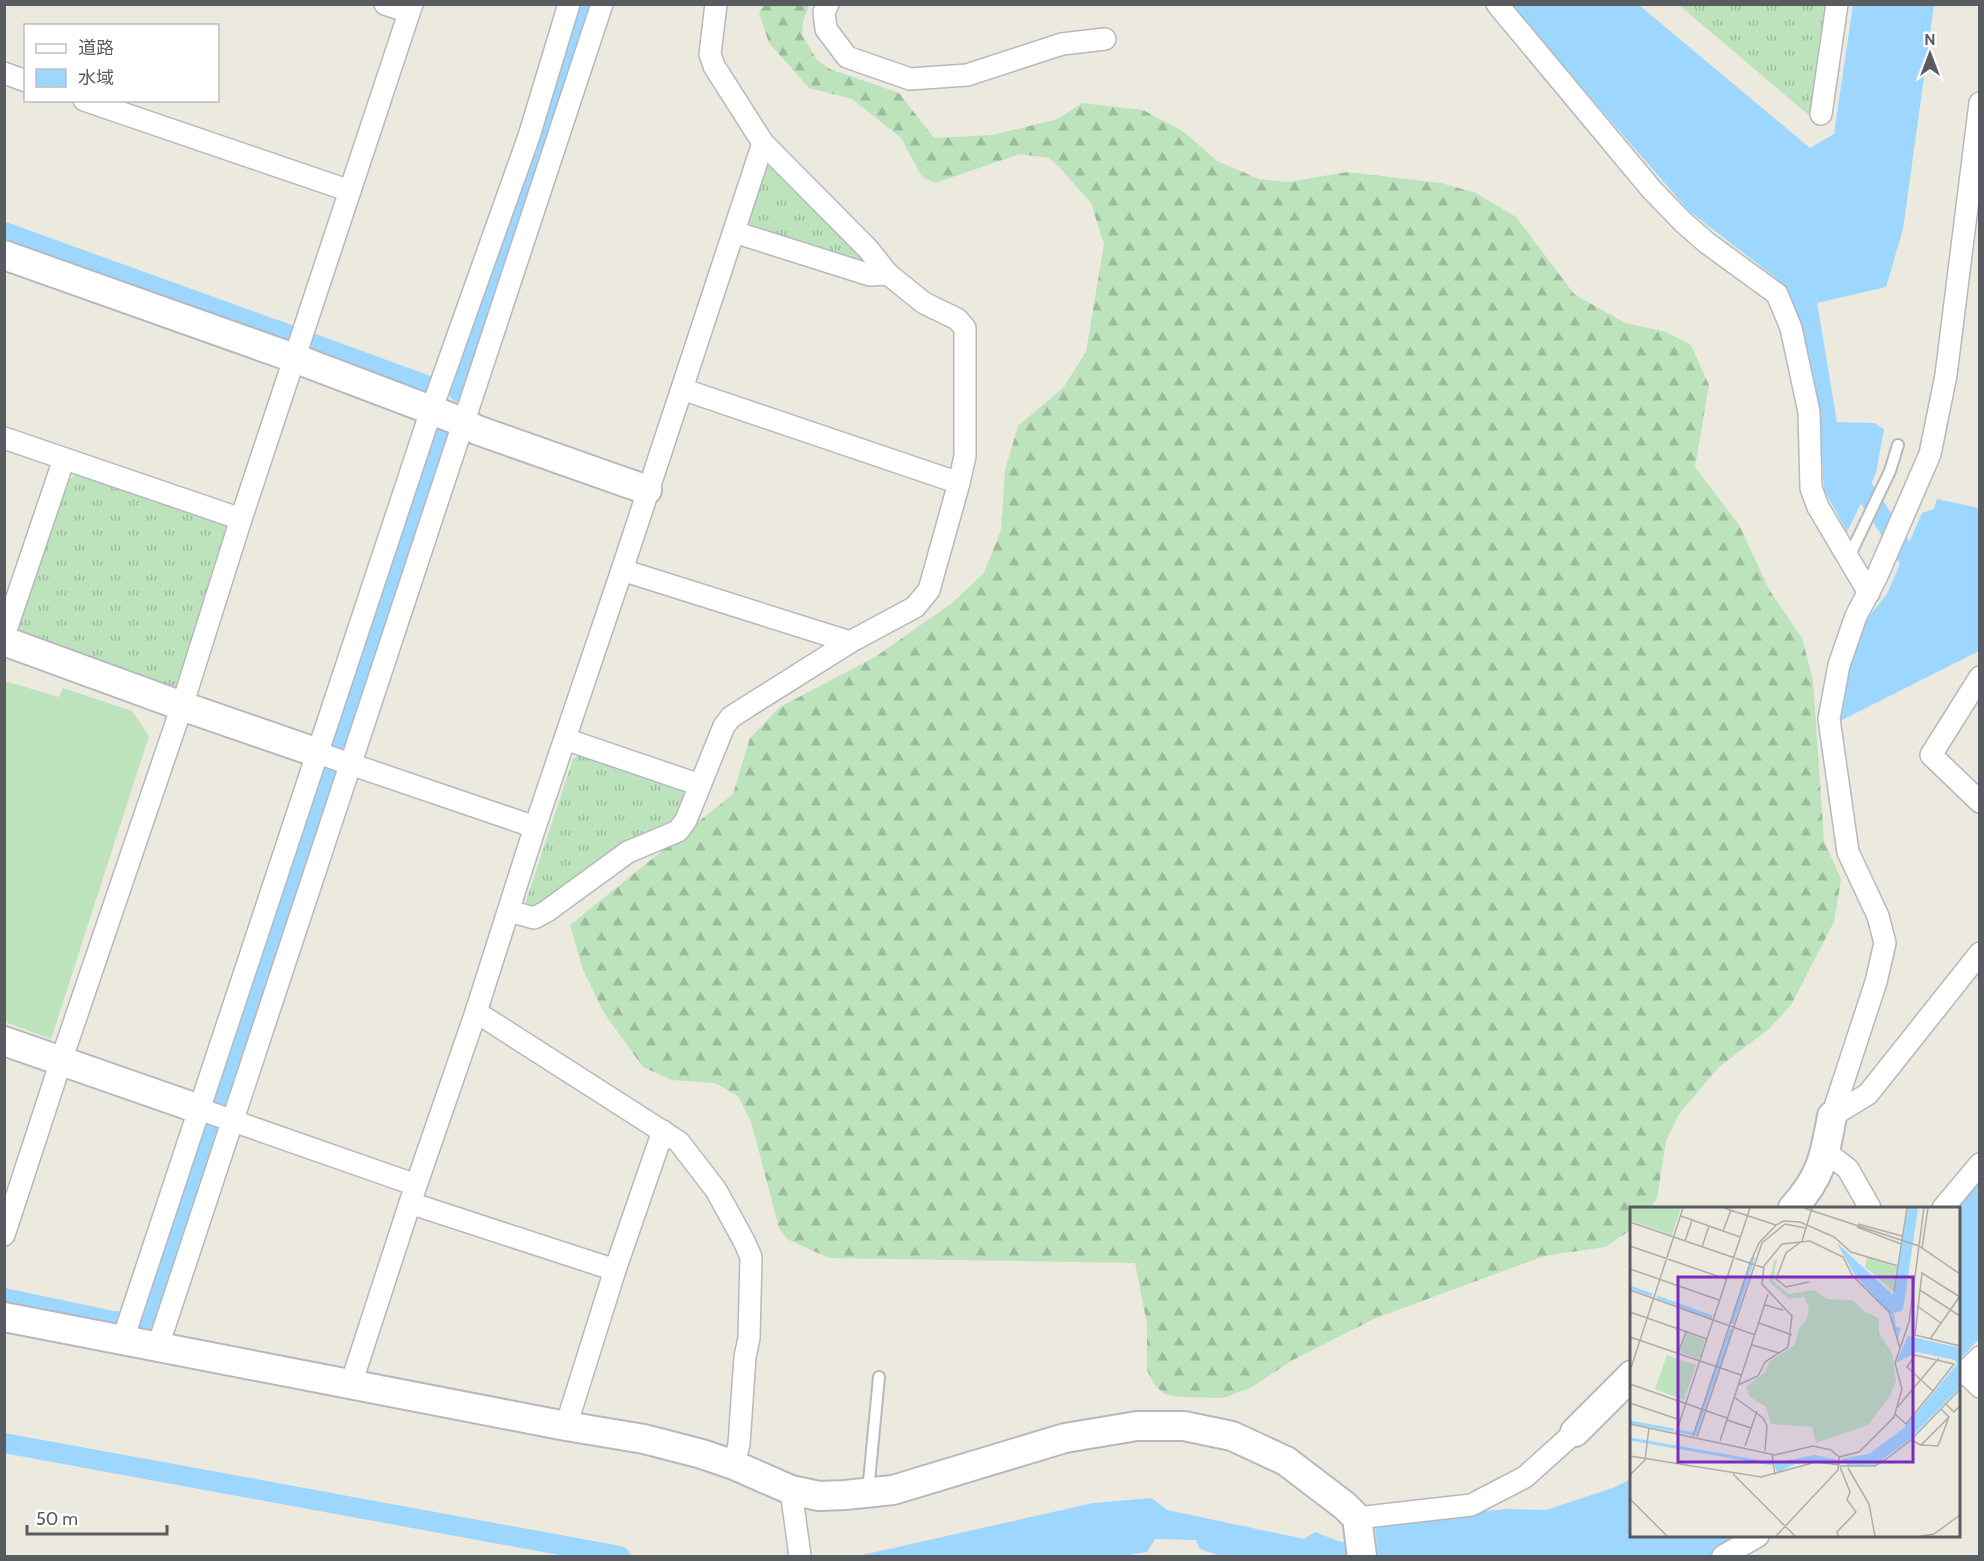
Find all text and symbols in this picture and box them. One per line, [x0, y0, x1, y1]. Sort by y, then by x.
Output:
legend [24, 24, 219, 102]
north arrow [1900, 24, 1960, 84]
text: N [1924, 30, 1936, 49]
text: 道路 [78, 37, 114, 59]
text: 水域 [78, 67, 114, 89]
inset map [1630, 1207, 1960, 1537]
scale bar [27, 1498, 166, 1536]
text: 50 m [36, 1508, 78, 1530]

